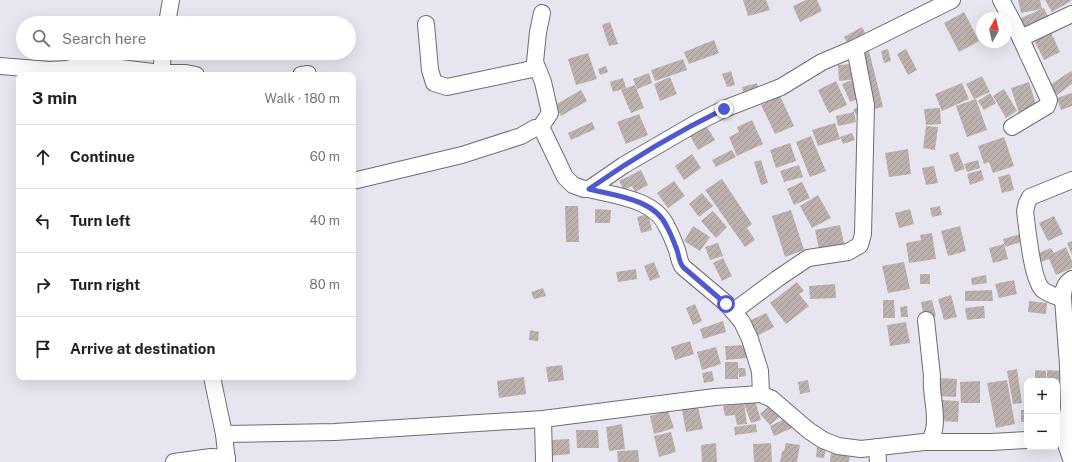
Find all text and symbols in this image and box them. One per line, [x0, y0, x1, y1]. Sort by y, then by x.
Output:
north arrow [976, 12, 1012, 48]
search box [16, 16, 356, 60]
icon: search [30, 27, 52, 49]
text: Search here [62, 30, 146, 47]
text: 3 min [32, 88, 77, 108]
text: Walk · 180 m [265, 91, 340, 106]
route end [715, 100, 733, 118]
icon: ahead [32, 146, 54, 168]
text: Continue [70, 148, 135, 165]
text: 60 m [310, 149, 340, 164]
icon: left [32, 210, 54, 232]
text: Turn left [70, 212, 131, 229]
text: 40 m [309, 213, 340, 228]
icon: right [32, 274, 54, 296]
text: Turn right [70, 276, 140, 293]
text: 80 m [309, 277, 340, 292]
route start [717, 295, 735, 313]
icon: arrive [32, 338, 54, 360]
text: Arrive at destination [70, 340, 215, 357]
map controls [1024, 378, 1060, 450]
button: + [1024, 378, 1060, 414]
button: − [1024, 414, 1060, 450]

